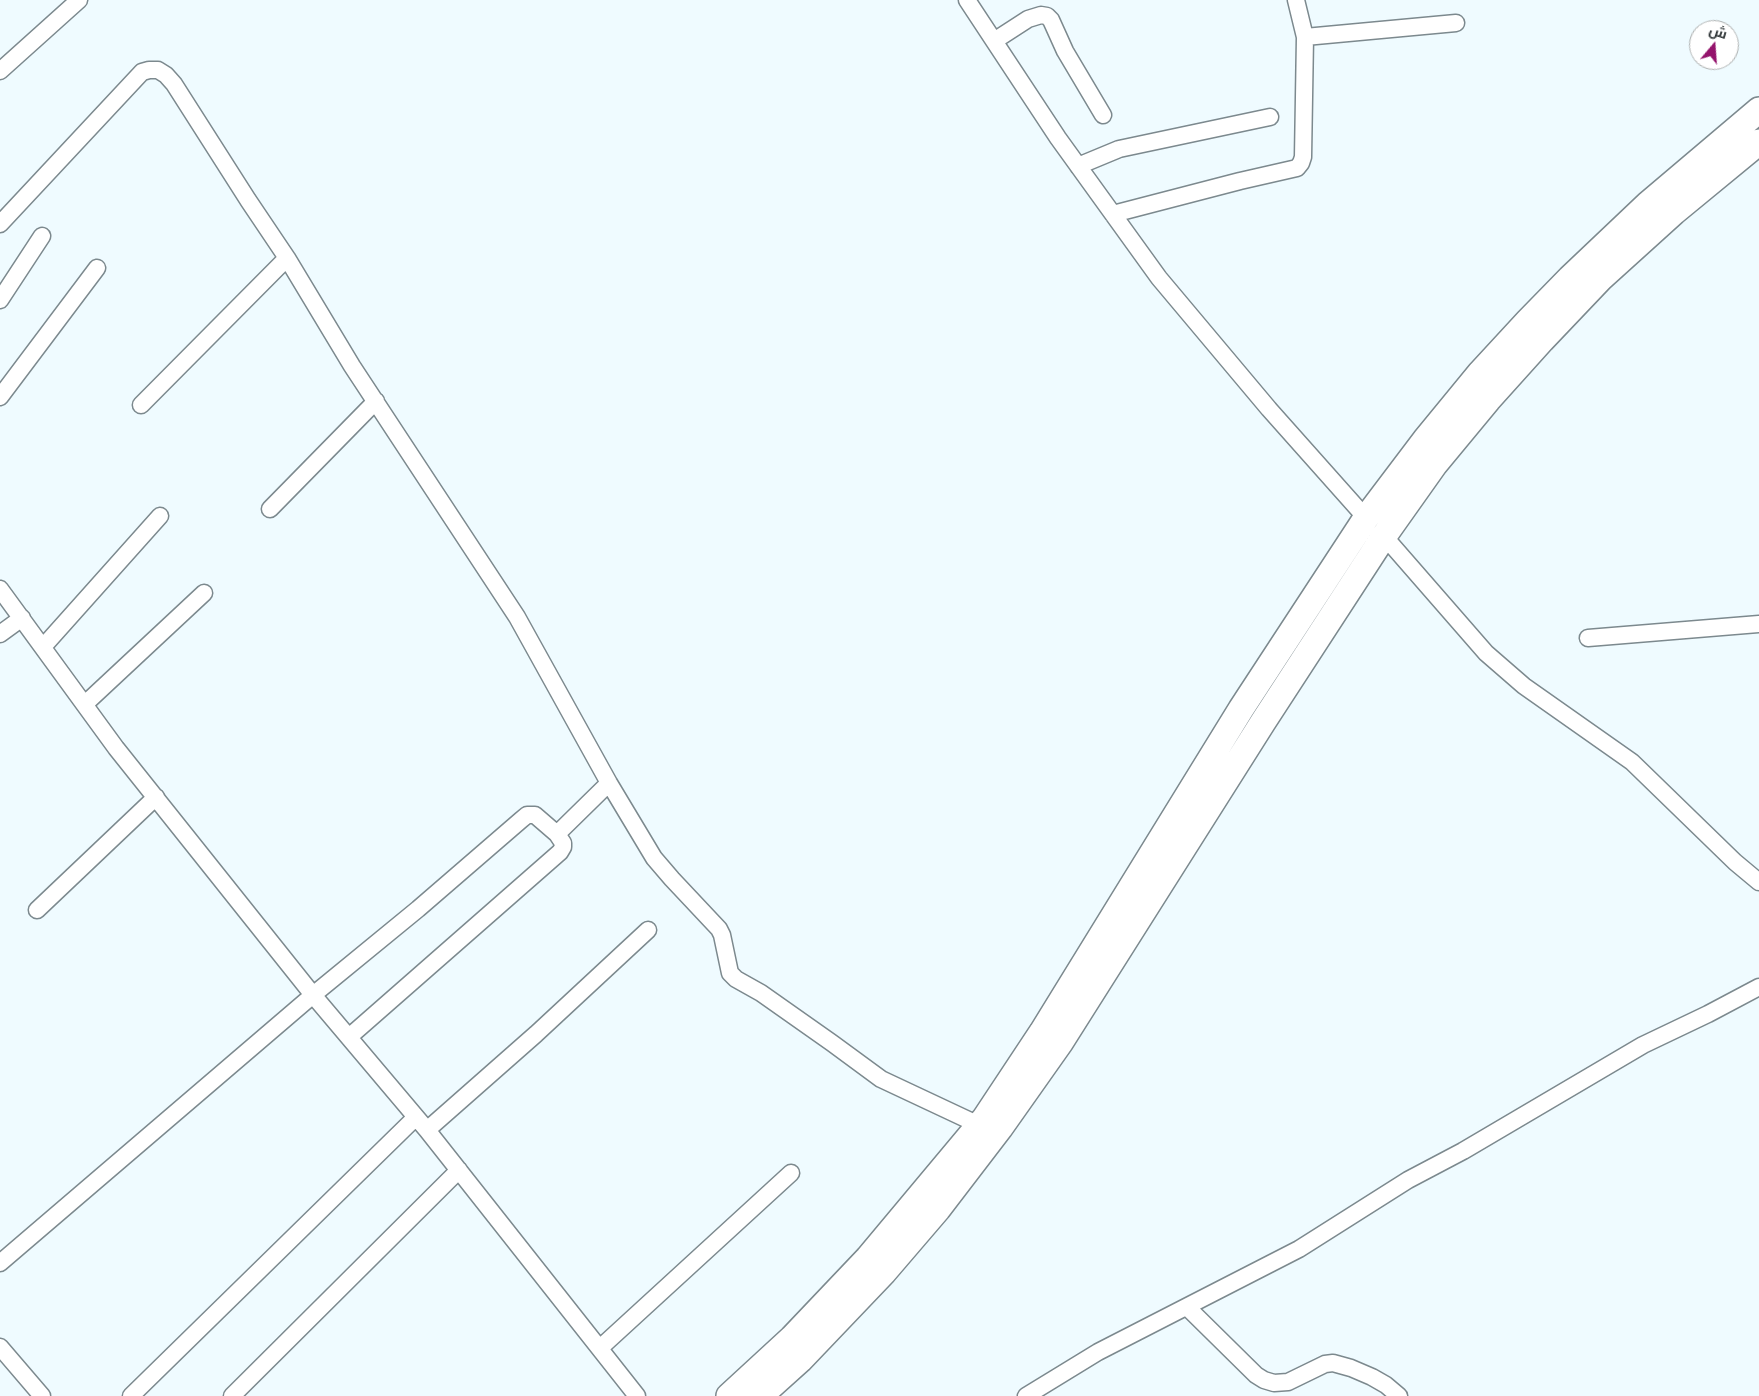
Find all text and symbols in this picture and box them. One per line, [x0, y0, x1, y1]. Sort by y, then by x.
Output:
north arrow [1689, 20, 1739, 70]
text: ش [1707, 21, 1729, 42]

